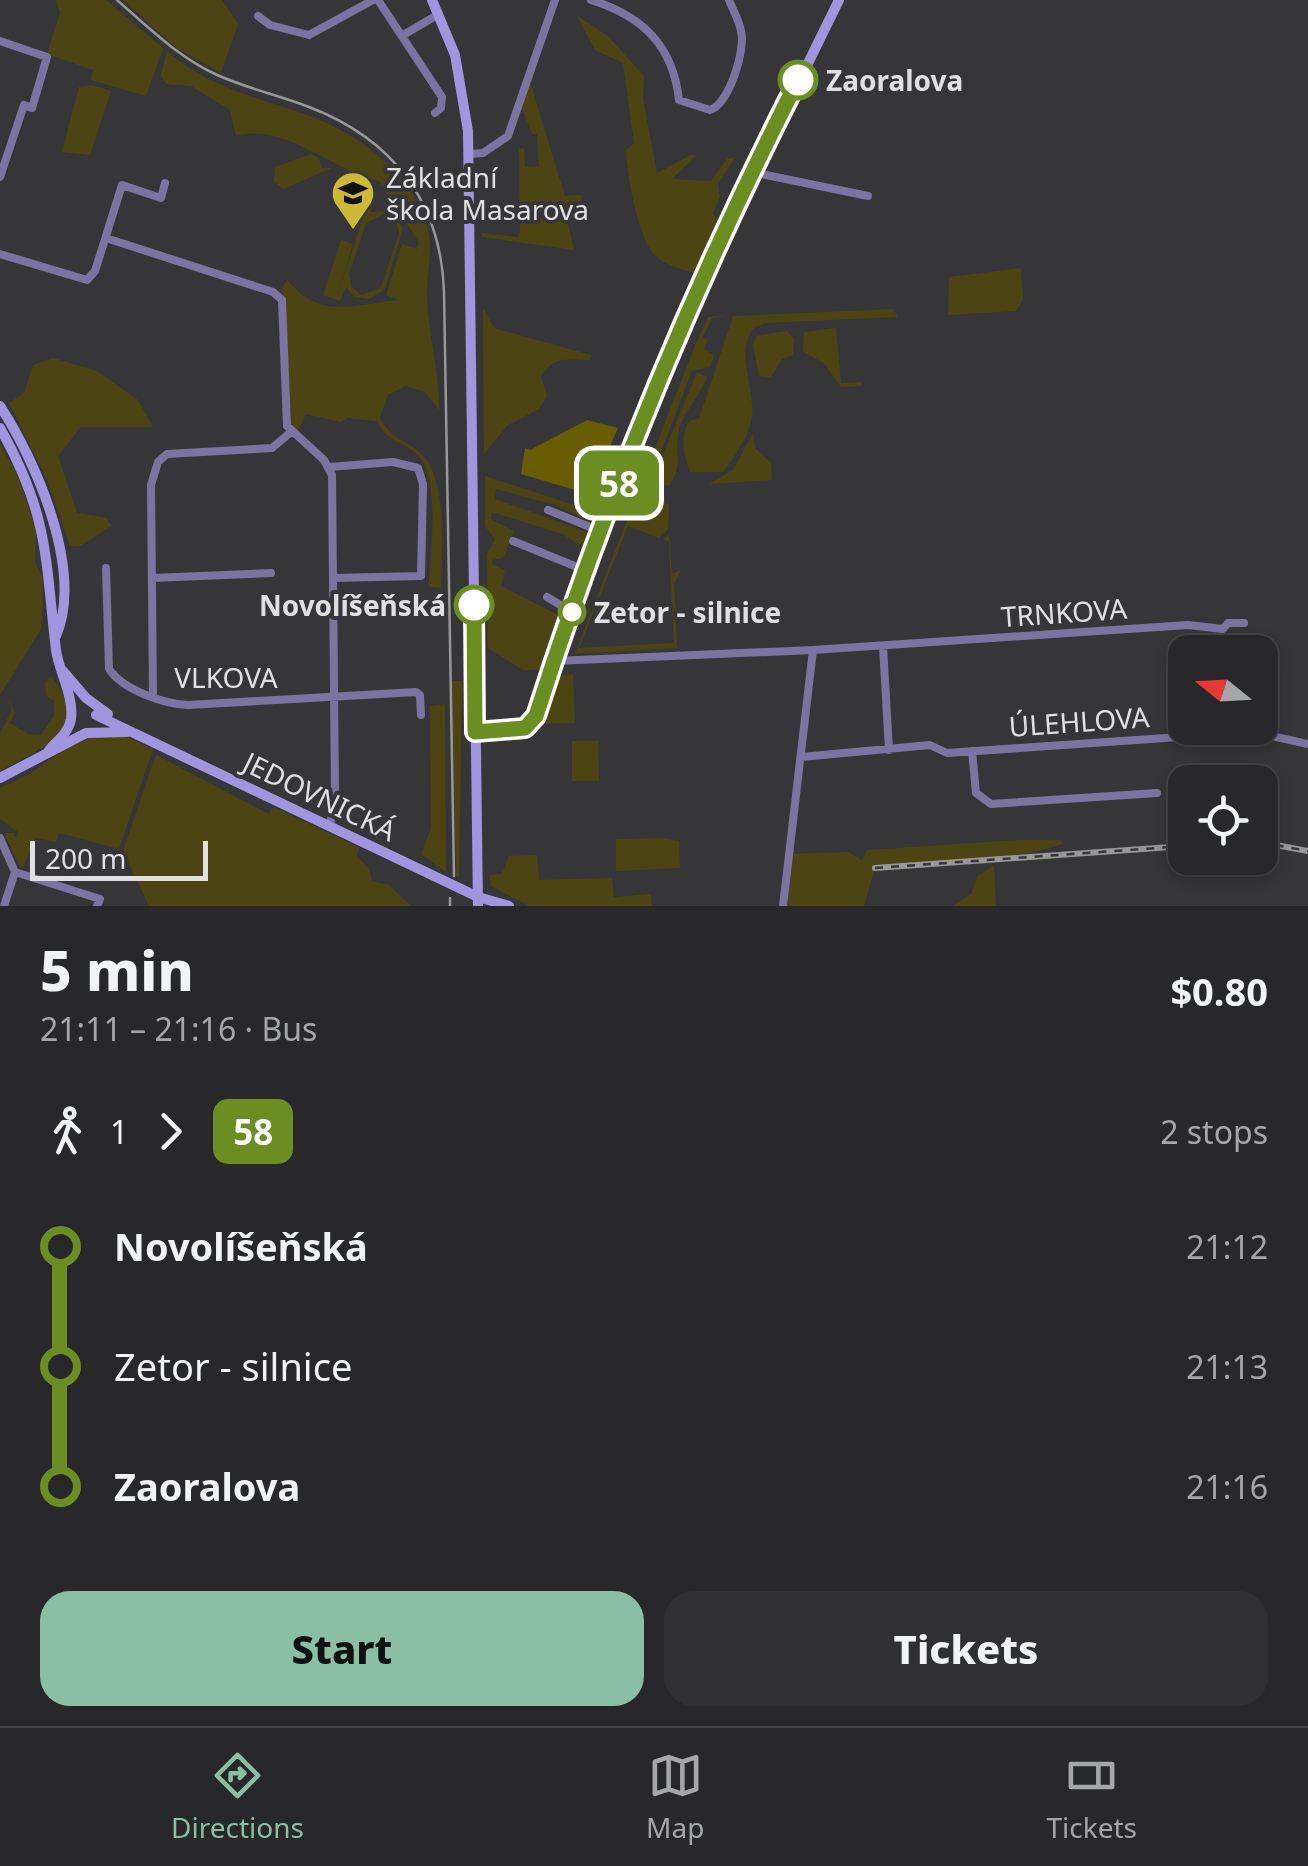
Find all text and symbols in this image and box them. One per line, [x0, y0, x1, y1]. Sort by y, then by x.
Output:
marker: Zaoralova [779, 61, 817, 99]
place label: Zaoralova [826, 61, 963, 99]
place label: Základní škola Masarova [386, 158, 589, 228]
school or university icon: Základní škola Masarova [330, 170, 376, 231]
line badge: 58 [574, 450, 664, 516]
text: 58 [599, 460, 639, 507]
place label: Novolíšeňská [259, 586, 446, 624]
marker: Novolíšeňská [455, 586, 493, 624]
street label: TRNKOVA [1000, 589, 1128, 635]
place label: Zetor - silnice [594, 593, 781, 631]
marker: Zetor - silnice [559, 599, 585, 625]
north arrow [1168, 635, 1278, 745]
map controls [1168, 635, 1278, 875]
street label: VLKOVA [174, 658, 278, 696]
street label: ÚLEHLOVA [1007, 697, 1151, 745]
street label: JEDOVNICKÁ [234, 741, 403, 849]
button: locate [1168, 765, 1278, 875]
scale bar [30, 836, 208, 880]
text: 200 m [45, 839, 127, 877]
text: 5 min [40, 932, 194, 1007]
text: $0.80 [1170, 965, 1268, 1017]
text: 21:11 – 21:16 · Bus [40, 1007, 317, 1050]
icon: walk [40, 1104, 95, 1159]
icon: forward [143, 1104, 198, 1159]
text: 58 [233, 1108, 273, 1155]
text: 1 [110, 1110, 128, 1153]
text: 2 stops [1160, 1110, 1268, 1153]
text: Novolíšeňská [114, 1220, 368, 1272]
text: 21:12 [1186, 1225, 1268, 1268]
text: Zetor - silnice [114, 1340, 352, 1392]
text: 21:13 [1186, 1345, 1268, 1388]
text: Zaoralova [114, 1460, 300, 1512]
text: 21:16 [1186, 1465, 1268, 1508]
button: Start [40, 1591, 644, 1706]
button: Tickets [664, 1591, 1268, 1706]
tab: Directions [171, 1748, 304, 1846]
tab: Map [646, 1748, 704, 1846]
tab: Tickets [1046, 1748, 1137, 1846]

